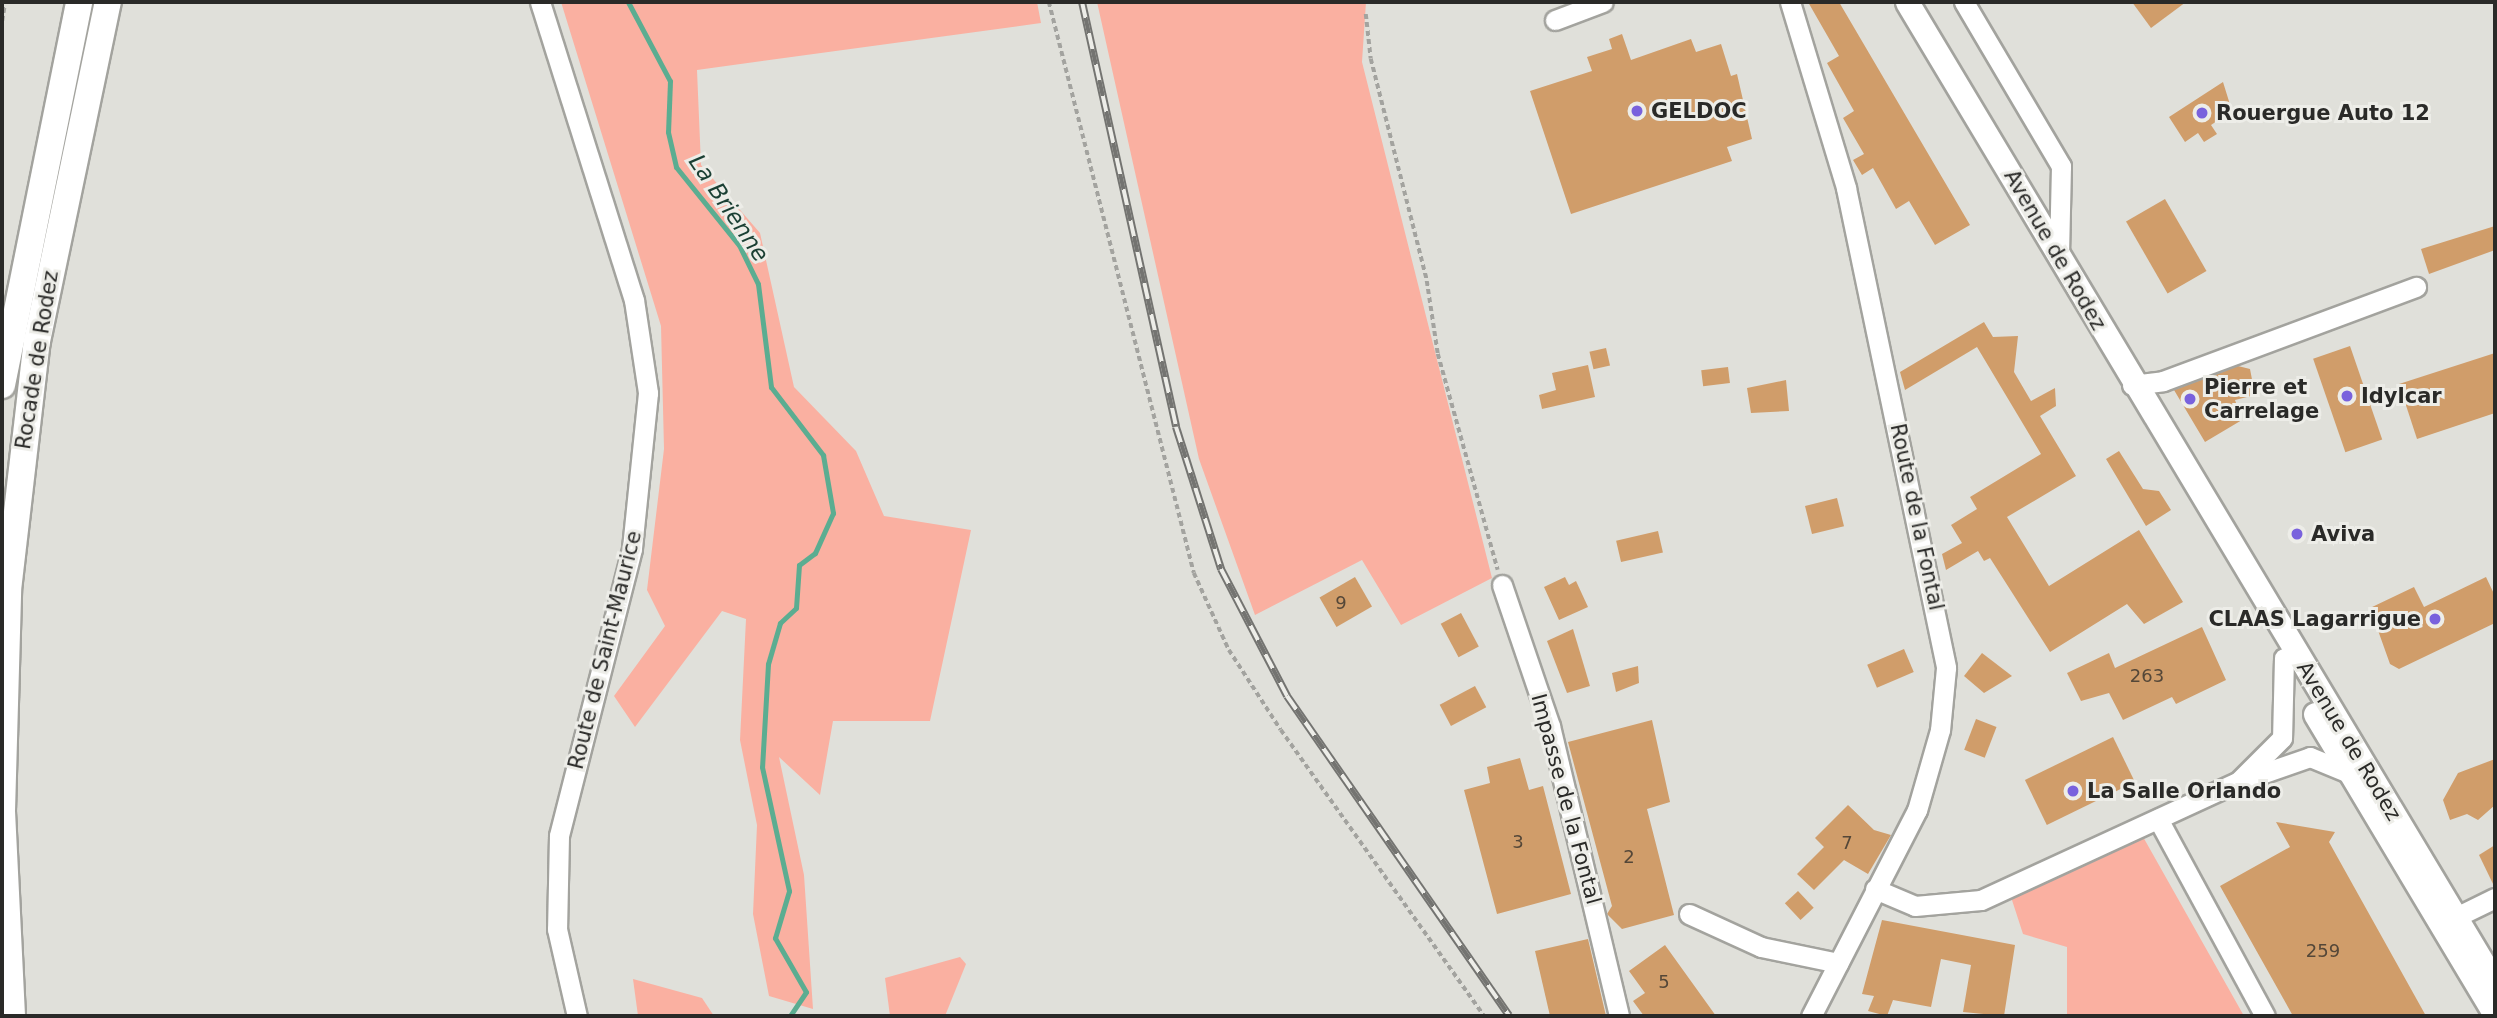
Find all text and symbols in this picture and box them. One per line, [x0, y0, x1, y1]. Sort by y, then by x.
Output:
place label: GELDOC [1651, 98, 1747, 124]
place label: Rouergue Auto 12 [2216, 100, 2430, 126]
marker: GELDOC [1629, 103, 1645, 119]
marker: Rouergue Auto 12 [2194, 105, 2210, 121]
water label: La Brienne [683, 149, 775, 267]
street label: Avenue de Rodez [1999, 165, 2111, 335]
street label: Rocade de Rodez [10, 269, 64, 451]
place label: Pierre et Carrelage [2204, 374, 2319, 424]
place label: Idylcar [2361, 383, 2442, 409]
marker: Idylcar [2339, 388, 2355, 404]
marker: Pierre et Carrelage [2182, 391, 2198, 407]
street label: Route de la Fontal [1885, 421, 1949, 613]
place label: Aviva [2311, 521, 2375, 547]
marker: Aviva [2289, 526, 2305, 542]
street label: Route de Saint-Maurice [563, 528, 647, 772]
house number: 9 [1335, 592, 1347, 614]
place label: CLAAS Lagarrigue [2208, 606, 2421, 632]
marker: CLAAS Lagarrigue [2427, 611, 2443, 627]
street label: Avenue de Rodez [2291, 657, 2407, 825]
house number: 263 [2130, 665, 2164, 687]
street label: Impasse de la Fontal [1526, 691, 1606, 907]
place label: La Salle Orlando [2087, 778, 2281, 804]
marker: La Salle Orlando [2065, 783, 2081, 799]
house number: 3 [1512, 831, 1524, 853]
house number: 7 [1841, 832, 1853, 854]
house number: 2 [1623, 846, 1635, 868]
house number: 259 [2306, 940, 2340, 962]
house number: 5 [1658, 971, 1670, 993]

